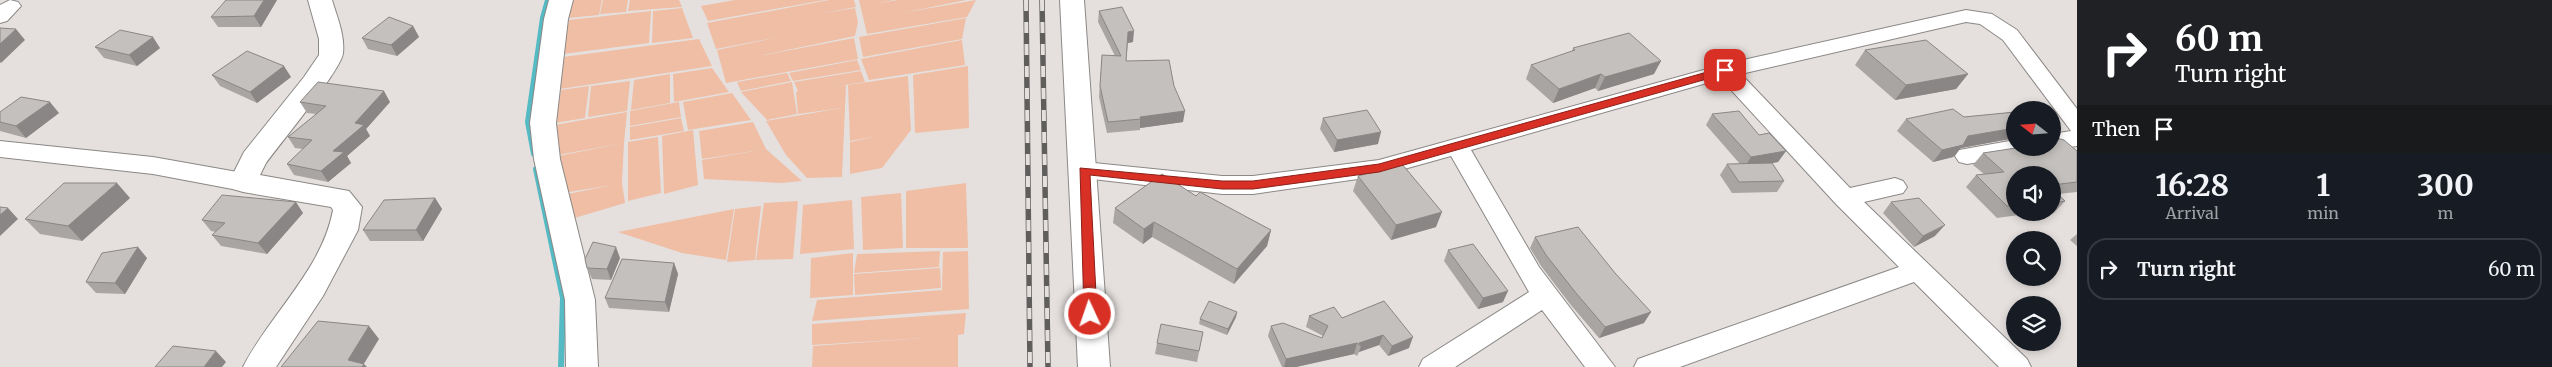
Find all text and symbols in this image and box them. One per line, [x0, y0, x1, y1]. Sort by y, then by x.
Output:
text: 60 m [2175, 17, 2263, 61]
icon: right [2092, 20, 2157, 85]
pin [1704, 49, 1746, 91]
icon: arrive [1711, 56, 1739, 84]
text: Turn right [2175, 60, 2286, 88]
north arrow [2006, 101, 2061, 156]
map controls [2006, 101, 2061, 351]
icon: arrive [2150, 115, 2178, 143]
text: Then [2092, 117, 2140, 141]
button: sound [2006, 166, 2061, 221]
text: 16:28 [2155, 166, 2229, 204]
text: 1 [2316, 166, 2330, 204]
text: 300 [2417, 166, 2474, 204]
text: Arrival [2165, 203, 2219, 223]
text: min [2307, 203, 2339, 223]
text: m [2438, 203, 2453, 223]
button: search [2006, 231, 2061, 286]
icon: right [2094, 255, 2122, 283]
text: Turn right [2137, 257, 2236, 281]
text: 60 m [2488, 257, 2535, 281]
position arrow [1063, 287, 1115, 339]
button: layers [2006, 296, 2061, 351]

